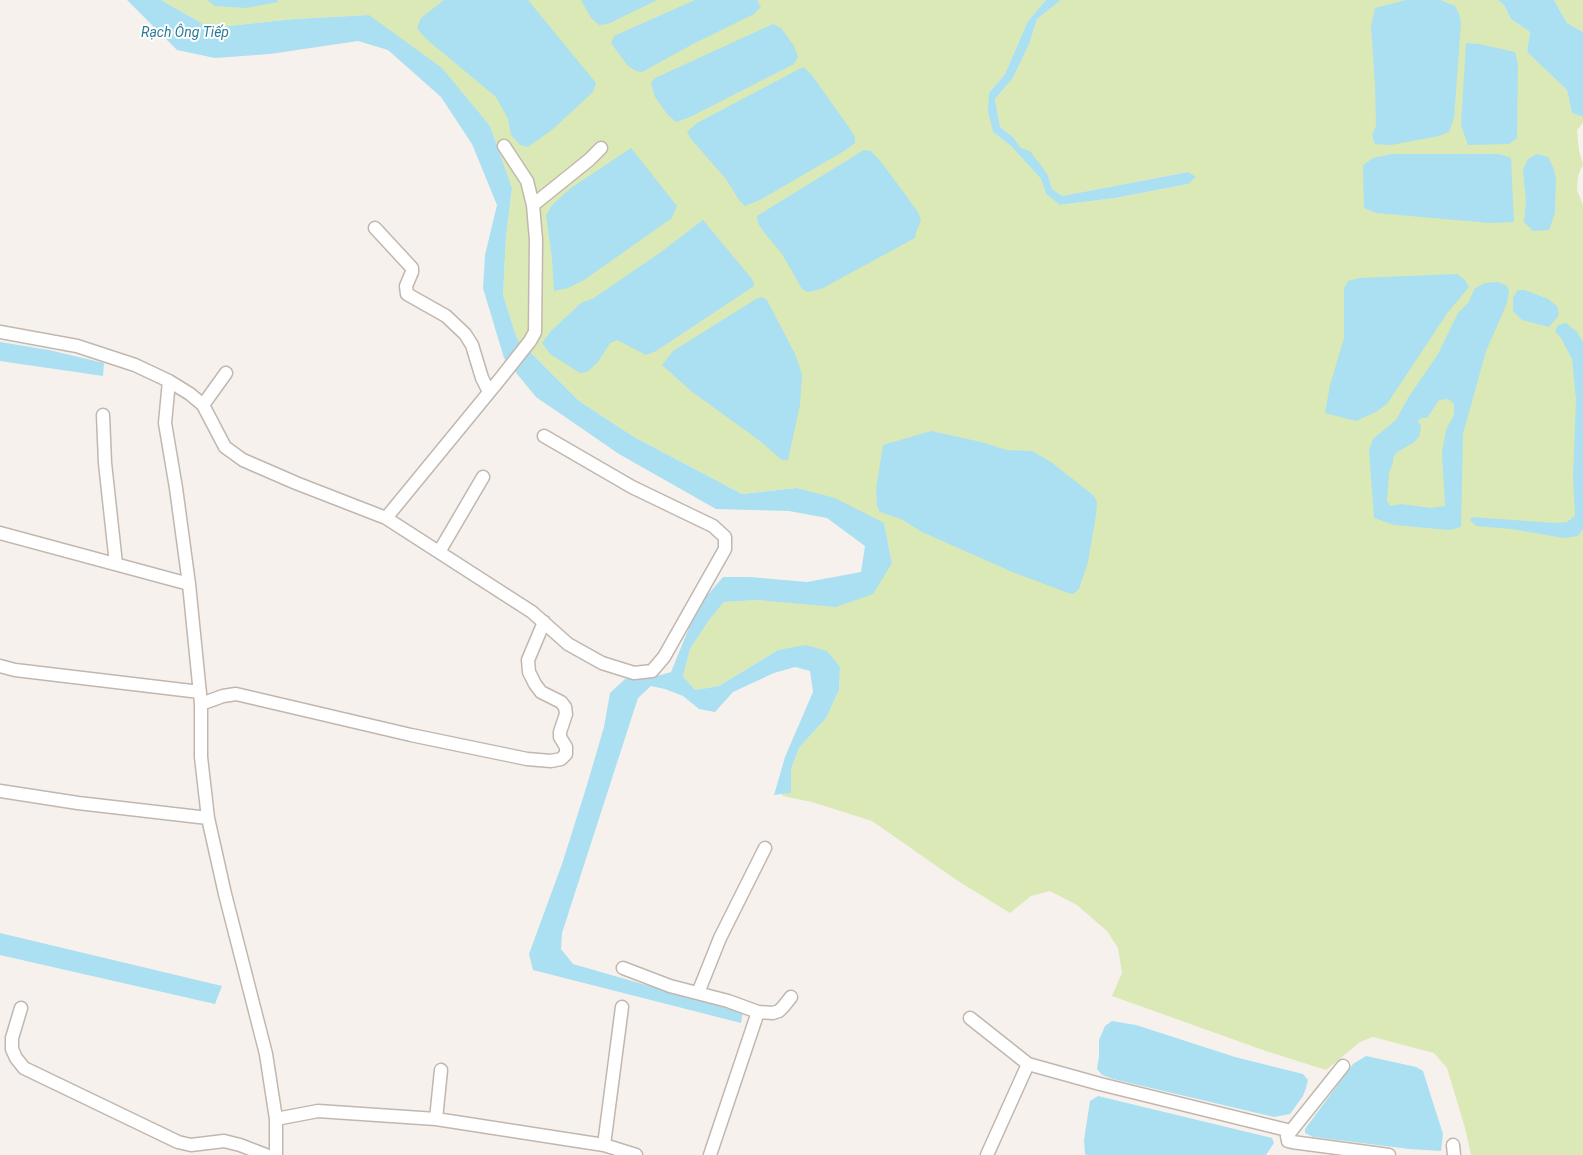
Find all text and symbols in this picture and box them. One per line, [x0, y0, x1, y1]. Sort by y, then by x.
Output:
water label: Rạch Ông Tiếp [141, 25, 229, 41]

